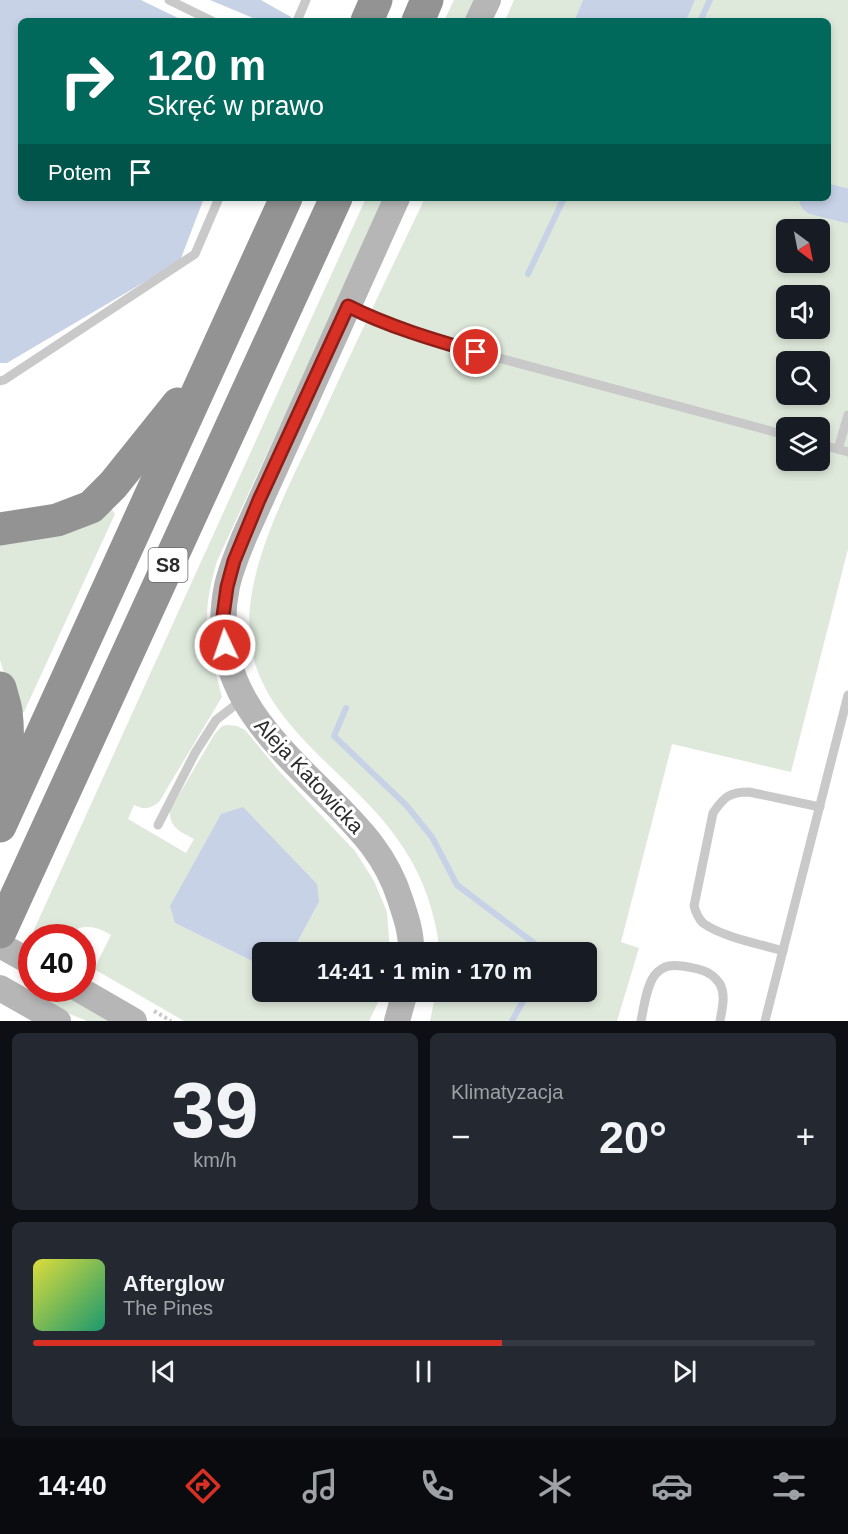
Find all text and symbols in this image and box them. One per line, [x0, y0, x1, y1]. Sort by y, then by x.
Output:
icon: right [48, 42, 126, 120]
text: 120 m [147, 42, 266, 89]
text: Skręć w prawo [147, 91, 324, 121]
icon: arrive [124, 156, 157, 189]
text: Potem [48, 160, 112, 185]
north arrow [776, 219, 830, 273]
map controls [776, 219, 830, 471]
button: sound [776, 285, 830, 339]
pin [450, 326, 501, 377]
icon: arrive [459, 335, 492, 368]
button: search [776, 351, 830, 405]
button: layers [776, 417, 830, 471]
road number: S8 [148, 548, 188, 582]
position arrow [193, 613, 257, 677]
street label: Aleja Katowicka [250, 714, 369, 838]
speed limit sign: 40 [18, 924, 96, 1002]
text: 14:41 · 1 min · 170 m [317, 959, 532, 984]
text: 39 [172, 1066, 258, 1154]
text: Klimatyzacja [451, 1081, 563, 1103]
text: 20° [599, 1112, 667, 1163]
text: − [451, 1118, 470, 1155]
text: + [796, 1118, 815, 1155]
text: km/h [193, 1149, 237, 1171]
text: Afterglow [123, 1271, 224, 1296]
text: The Pines [123, 1297, 213, 1319]
icon: previous [147, 1355, 180, 1388]
icon: pause [407, 1355, 440, 1388]
icon: next [668, 1355, 701, 1388]
icon: directions [182, 1465, 224, 1507]
icon: music [299, 1465, 341, 1507]
icon: phone [416, 1465, 458, 1507]
icon: climate [534, 1465, 576, 1507]
icon: car [651, 1465, 693, 1507]
icon: filters [768, 1465, 810, 1507]
text: 14:40 [38, 1471, 107, 1501]

